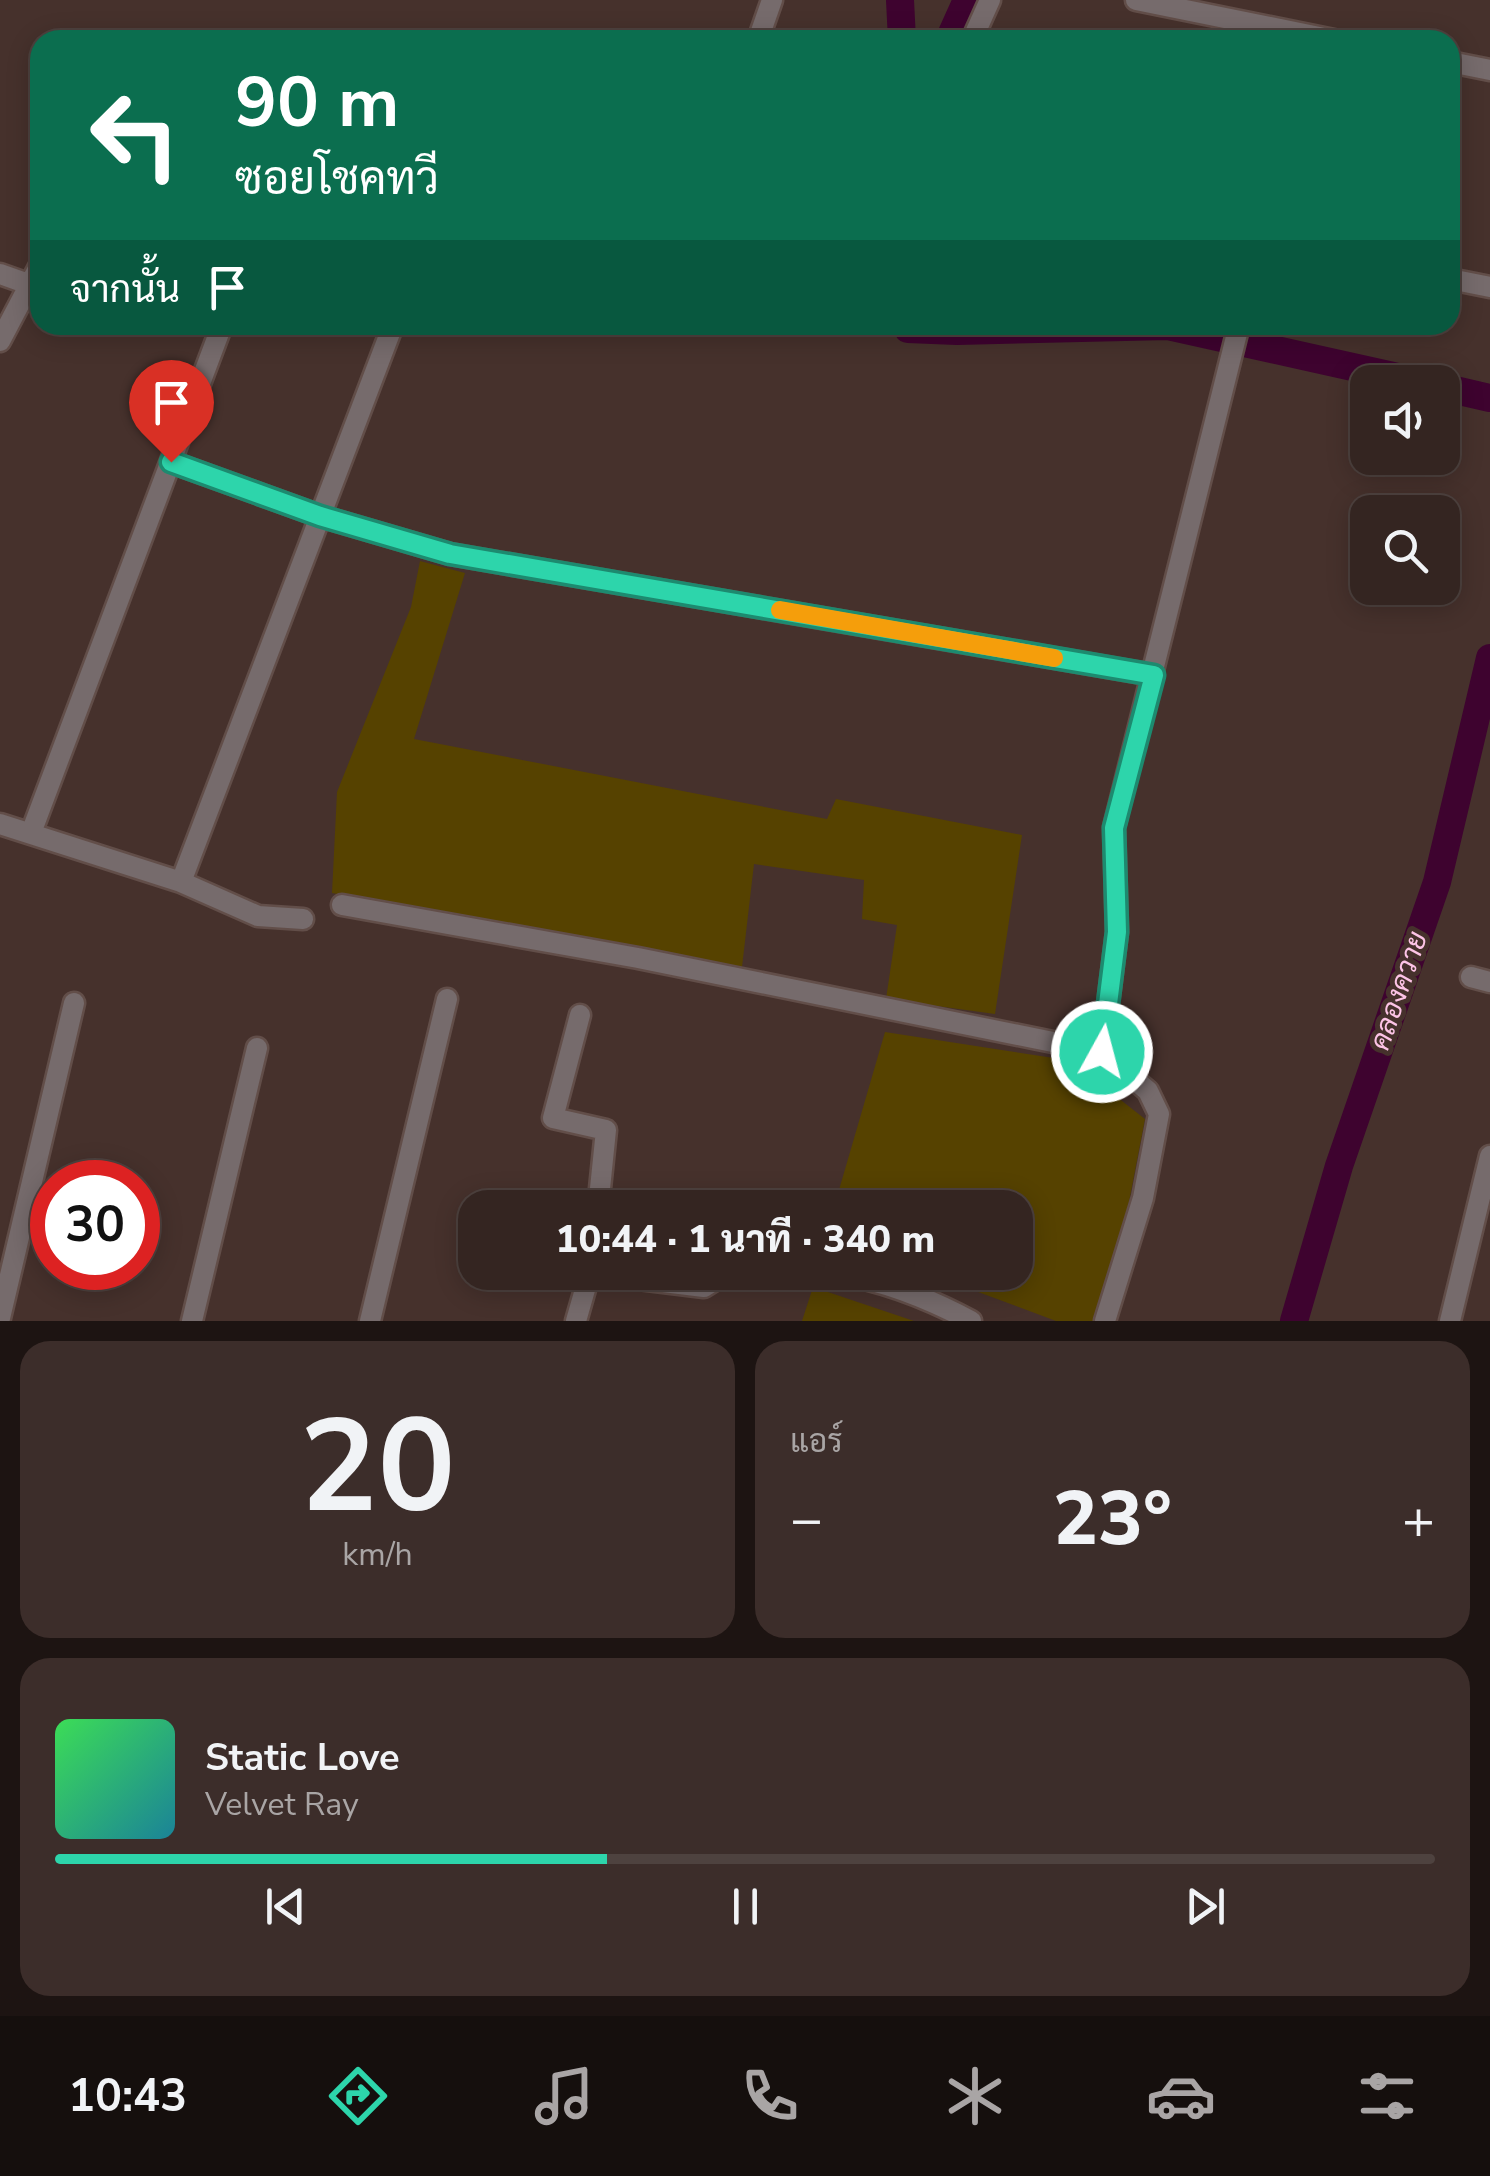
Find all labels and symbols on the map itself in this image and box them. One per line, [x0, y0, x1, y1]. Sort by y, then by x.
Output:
pin [129, 360, 214, 463]
water label: คลองควาย [1361, 927, 1437, 1055]
position arrow [1050, 1000, 1154, 1104]
speed limit sign: 30 [30, 1160, 160, 1290]

